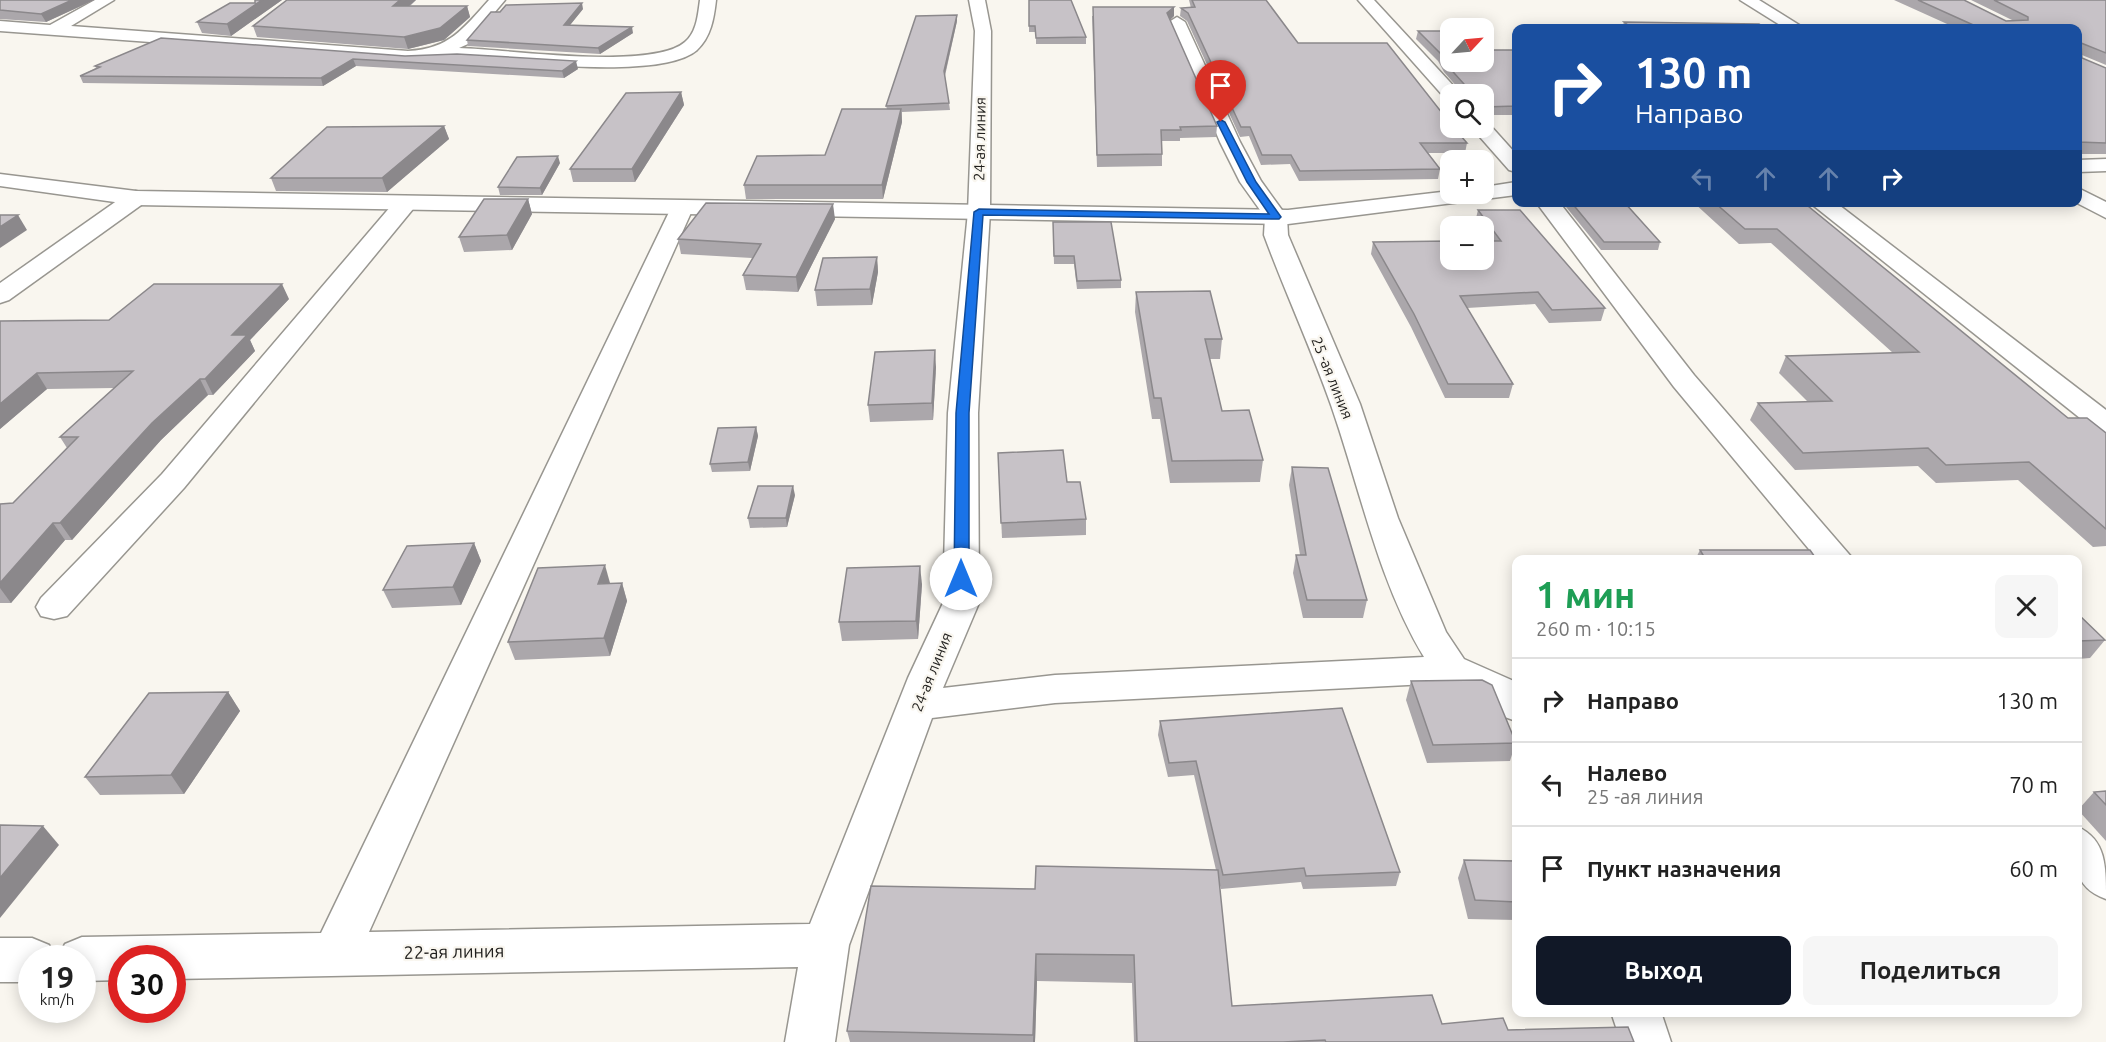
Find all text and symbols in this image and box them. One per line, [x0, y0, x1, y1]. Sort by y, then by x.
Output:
north arrow [1440, 18, 1494, 72]
map controls [1440, 18, 1494, 270]
icon: right [1536, 48, 1614, 126]
text: 130 m [1635, 49, 1752, 96]
pin [1195, 60, 1246, 122]
icon: arrive [1204, 69, 1237, 102]
button: search [1440, 84, 1494, 138]
street label: 24-ая линия [970, 97, 989, 181]
text: Направо [1635, 98, 1744, 128]
button: + [1440, 150, 1494, 204]
icon: left [1686, 162, 1719, 195]
icon: ahead [1749, 162, 1782, 195]
icon: ahead [1812, 162, 1845, 195]
icon: right [1875, 162, 1908, 195]
button: − [1440, 216, 1494, 270]
street label: 25 -ая линия [1308, 334, 1357, 421]
position arrow [929, 547, 993, 611]
text: 1 мин [1536, 574, 1635, 615]
button: close [1995, 575, 2058, 638]
text: 260 m · 10:15 [1536, 617, 1656, 640]
street label: 24-ая линия [908, 630, 955, 714]
icon: right [1536, 684, 1569, 717]
text: Направо [1587, 688, 1679, 713]
text: 130 m [1997, 688, 2058, 713]
text: Налево [1587, 760, 1667, 785]
icon: left [1536, 768, 1569, 801]
text: 70 m [2009, 772, 2058, 797]
text: 25 -ая линия [1587, 785, 1703, 808]
icon: arrive [1536, 852, 1569, 885]
text: Пункт назначения [1587, 856, 1781, 881]
text: 60 m [2009, 856, 2058, 881]
button: Выход [1536, 936, 1791, 1005]
button: Поделиться [1803, 936, 2058, 1005]
street label: 22-ая линия [403, 940, 504, 962]
speed limit sign: 30 [108, 945, 186, 1023]
text: 19 [40, 960, 74, 994]
text: km/h [40, 991, 74, 1008]

